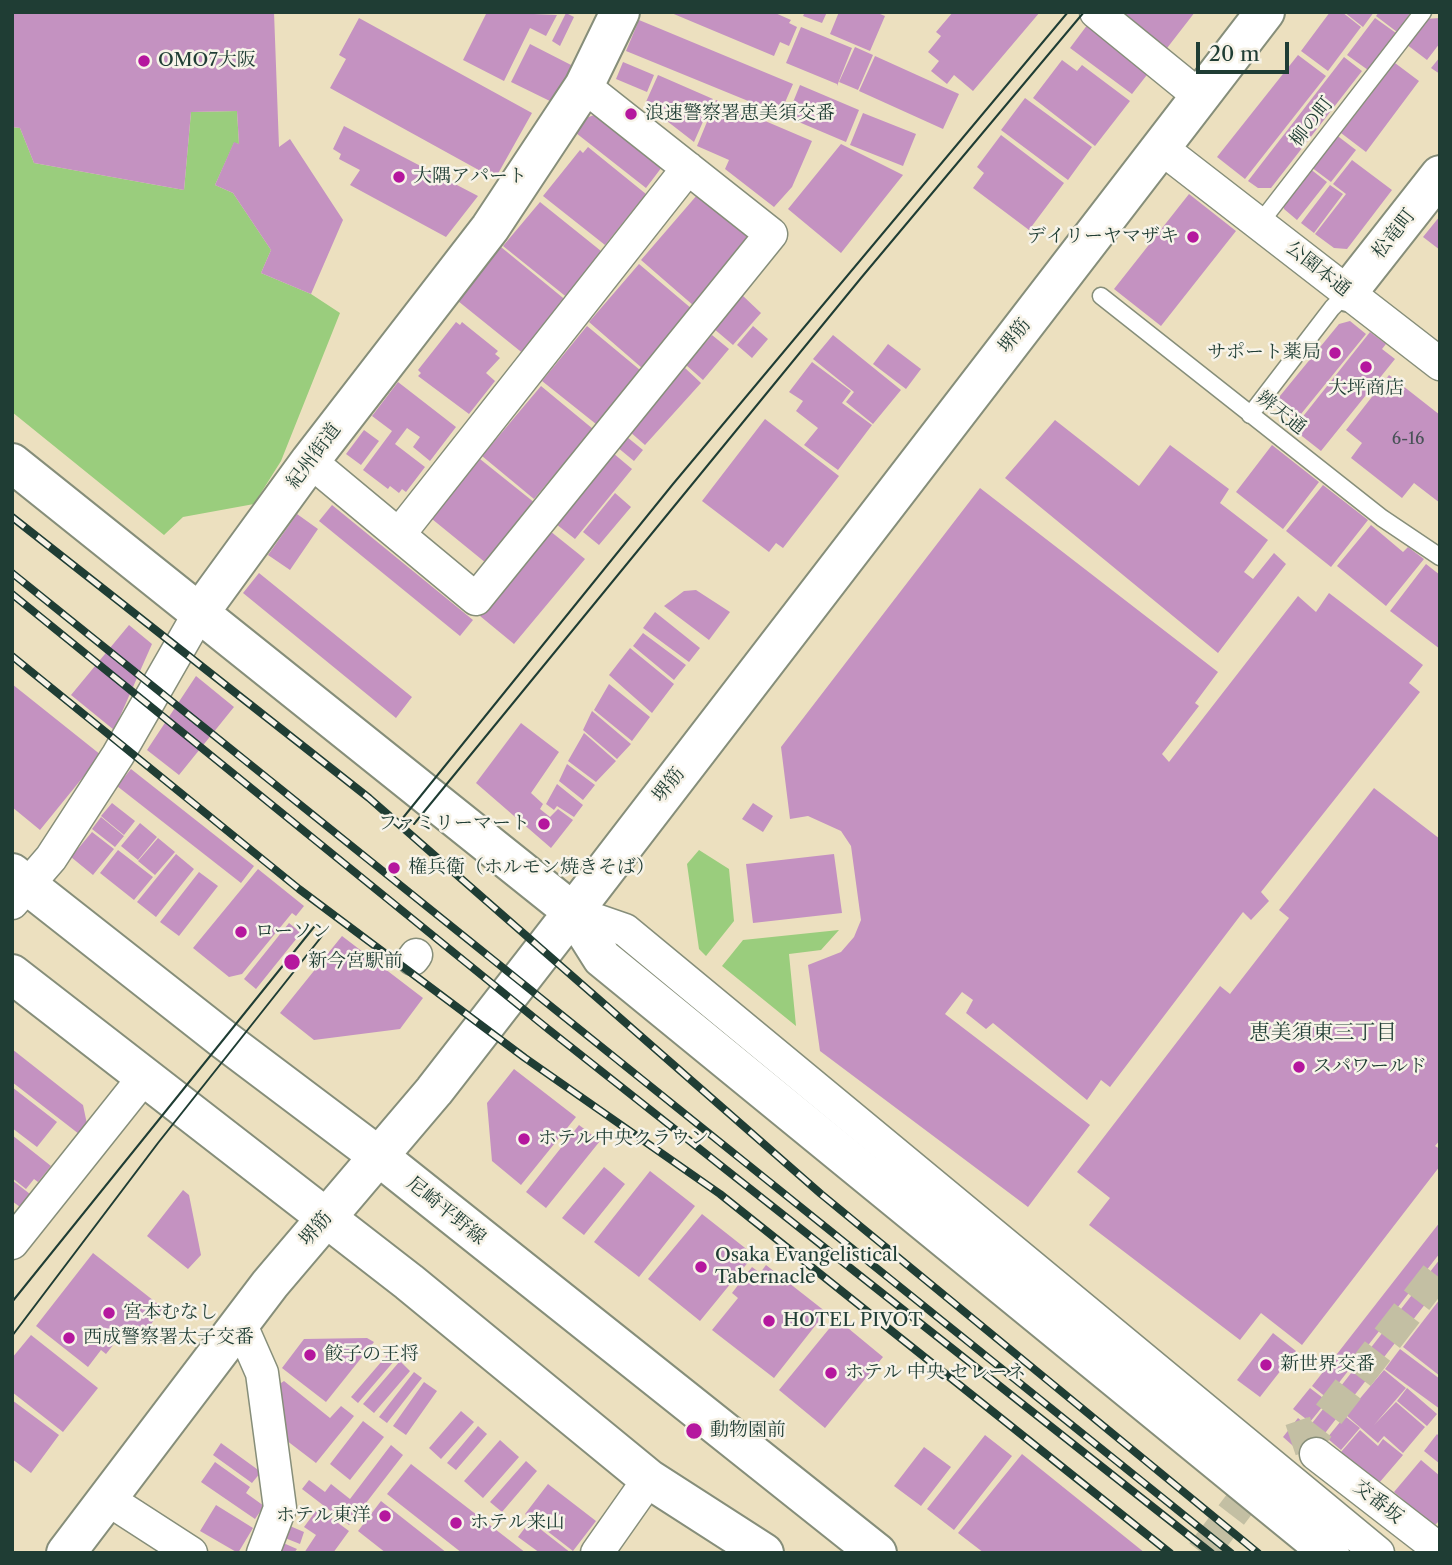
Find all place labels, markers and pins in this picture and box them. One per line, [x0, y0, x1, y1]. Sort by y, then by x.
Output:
place label: OMO7大阪 [158, 50, 256, 72]
marker: OMO7大阪 [136, 53, 152, 69]
place label: 浪速警察署恵美須交番 [645, 103, 835, 125]
marker: 浪速警察署恵美須交番 [623, 106, 639, 122]
place label: 大隅アパート [413, 166, 527, 188]
marker: 大隅アパート [391, 169, 407, 185]
place label: デイリーヤマザキ [1027, 226, 1179, 248]
marker: デイリーヤマザキ [1185, 229, 1201, 245]
place label: サポート薬局 [1207, 342, 1321, 364]
marker: サポート薬局 [1327, 345, 1343, 361]
marker: 大坪商店 [1358, 359, 1374, 375]
place label: 大坪商店 [1328, 378, 1404, 400]
place label: ファミリーマート [378, 813, 530, 835]
marker: ファミリーマート [536, 816, 552, 832]
place label: 権兵衛（ホルモン焼きそば） [408, 857, 655, 879]
marker: 権兵衛（ホルモン焼きそば） [386, 860, 402, 876]
place label: ローソン [255, 921, 331, 943]
marker: ローソン [233, 924, 249, 940]
place label: 新今宮駅前 [308, 951, 403, 973]
marker: 新今宮駅前 [282, 952, 302, 972]
place label: スパワールド [1313, 1056, 1427, 1078]
marker: スパワールド [1291, 1059, 1307, 1075]
place label: ホテル中央クラウン [538, 1128, 709, 1150]
marker: ホテル中央クラウン [516, 1131, 532, 1147]
place label: Osaka Evangelistical Tabernacle [715, 1245, 898, 1289]
marker: Osaka Evangelistical Tabernacle [693, 1259, 709, 1275]
place label: 宮本むなし [123, 1302, 218, 1324]
marker: 宮本むなし [101, 1305, 117, 1321]
place label: HOTEL PIVOT [783, 1310, 922, 1332]
marker: HOTEL PIVOT [761, 1313, 777, 1329]
place label: 西成警察署太子交番 [83, 1327, 254, 1349]
marker: 西成警察署太子交番 [61, 1330, 77, 1346]
place label: 餃子の王将 [324, 1344, 419, 1366]
marker: 餃子の王将 [302, 1347, 318, 1363]
place label: 新世界交番 [1280, 1354, 1375, 1376]
marker: 新世界交番 [1258, 1357, 1274, 1373]
place label: ホテル 中央 セレーネ [845, 1362, 1026, 1384]
marker: ホテル 中央 セレーネ [823, 1365, 839, 1381]
place label: 動物園前 [710, 1420, 786, 1442]
marker: 動物園前 [684, 1421, 704, 1441]
place label: ホテル東洋 [276, 1505, 371, 1527]
marker: ホテル東洋 [377, 1508, 393, 1524]
place label: ホテル来山 [470, 1512, 565, 1534]
marker: ホテル来山 [448, 1515, 464, 1531]

